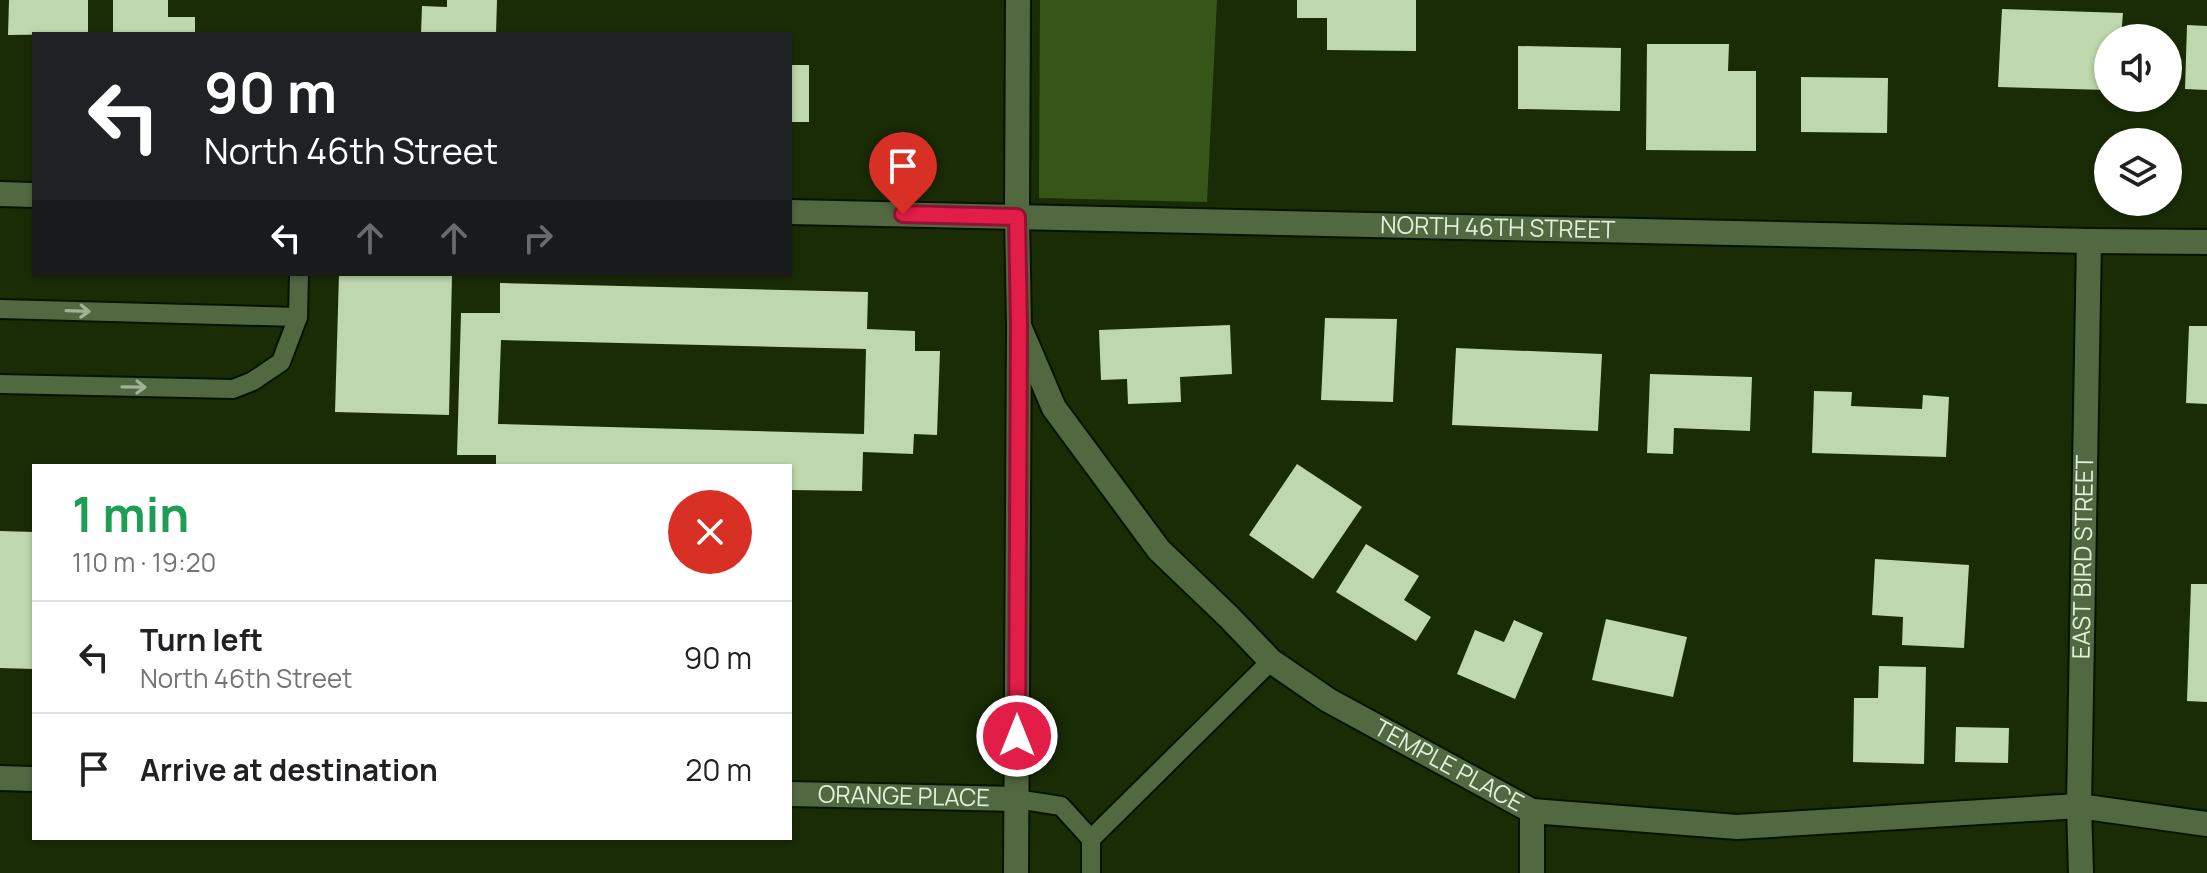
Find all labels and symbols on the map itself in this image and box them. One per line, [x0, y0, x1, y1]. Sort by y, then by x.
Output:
pin [869, 132, 937, 214]
street label: NORTH 46TH STREET [1380, 207, 1616, 245]
one-way arrow [64, 304, 91, 319]
one-way arrow [120, 379, 147, 394]
street label: EAST BIRD STREET [2064, 454, 2100, 659]
position arrow [975, 694, 1059, 778]
street label: TEMPLE PLACE [1369, 710, 1530, 819]
street label: ORANGE PLACE [818, 777, 990, 813]

